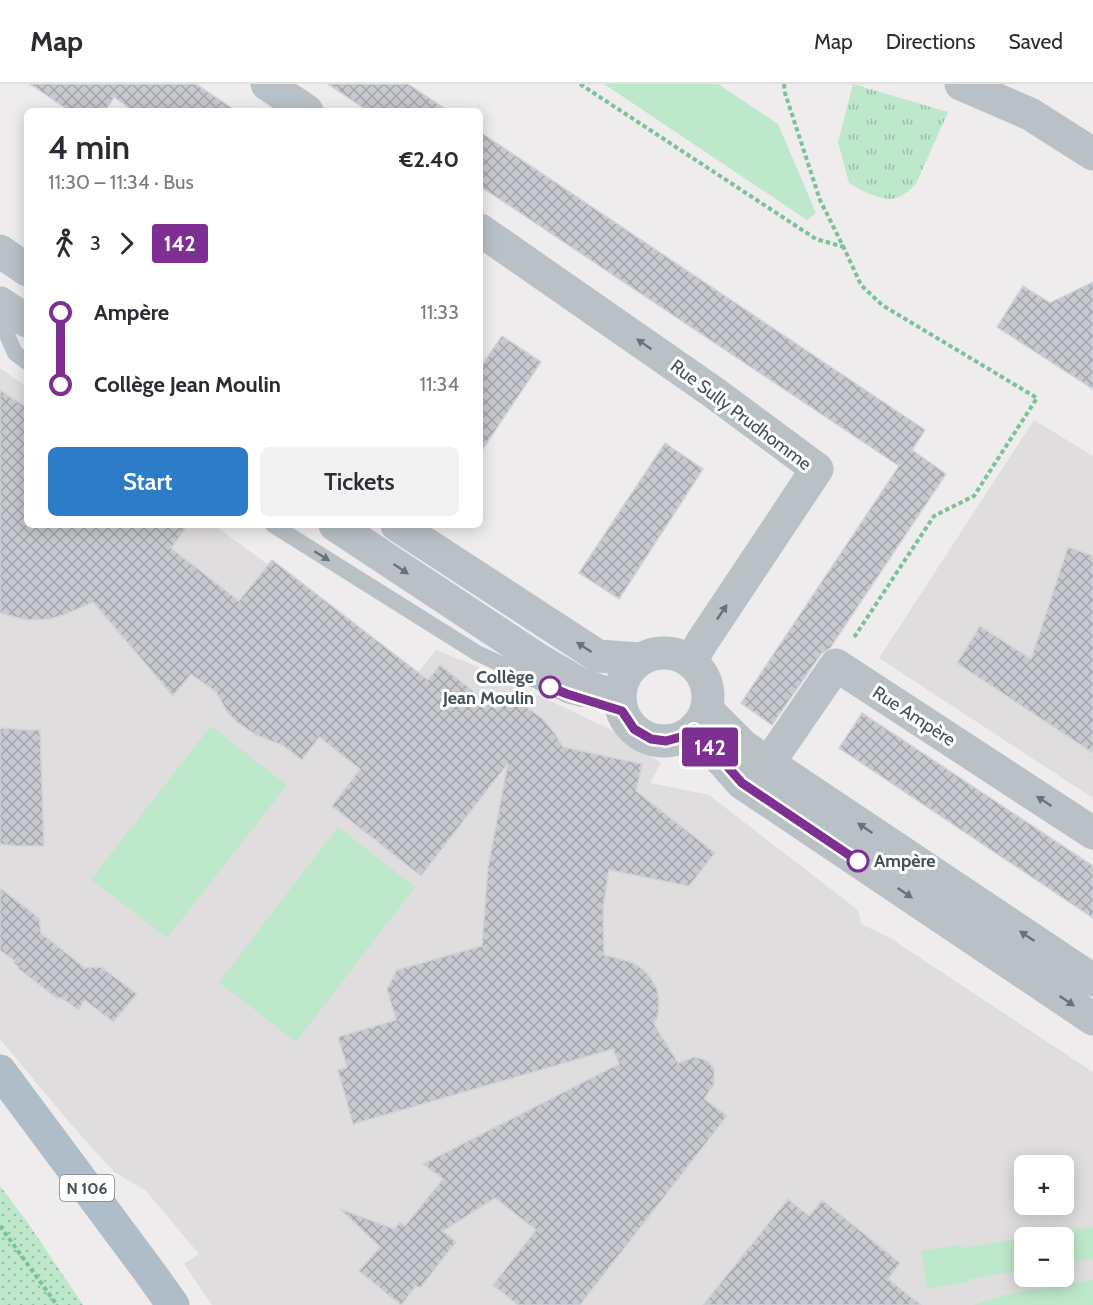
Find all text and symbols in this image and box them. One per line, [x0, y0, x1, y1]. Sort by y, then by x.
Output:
text: Map [30, 24, 83, 58]
text: Map [814, 29, 853, 54]
text: Directions [886, 29, 975, 54]
text: Saved [1008, 29, 1063, 54]
text: 4 min [48, 127, 130, 167]
text: €2.40 [399, 146, 459, 173]
text: 11:30 – 11:34 · Bus [48, 170, 194, 194]
icon: walk [48, 227, 81, 260]
icon: forward [110, 227, 143, 260]
text: 3 [90, 231, 101, 255]
text: 142 [164, 231, 196, 256]
text: Ampère [94, 299, 169, 326]
text: 11:33 [420, 300, 459, 324]
one-way arrow [636, 339, 653, 350]
street label: Rue Sully Prudhomme [666, 355, 816, 475]
text: Collège Jean Moulin [94, 371, 281, 398]
text: 11:34 [419, 372, 459, 396]
button: Start [48, 447, 248, 516]
button: Tickets [260, 447, 459, 516]
one-way arrow [314, 550, 330, 561]
one-way arrow [393, 563, 409, 574]
one-way arrow [716, 604, 728, 620]
one-way arrow [577, 641, 593, 653]
place label: Collège Jean Moulin [442, 666, 534, 709]
marker: Collège Jean Moulin [539, 676, 561, 698]
street label: Rue Ampère [869, 681, 959, 751]
line badge: 142 [676, 728, 744, 766]
text: 142 [694, 735, 726, 760]
one-way arrow [1036, 796, 1052, 807]
one-way arrow [857, 822, 873, 834]
marker: Ampère [847, 850, 869, 872]
place label: Ampère [874, 850, 936, 872]
one-way arrow [896, 887, 912, 899]
one-way arrow [1019, 931, 1035, 942]
one-way arrow [1058, 996, 1075, 1007]
map controls [1014, 1155, 1074, 1287]
button: + [1014, 1155, 1074, 1215]
road number: N 106 [60, 1175, 114, 1201]
button: − [1014, 1227, 1074, 1287]

